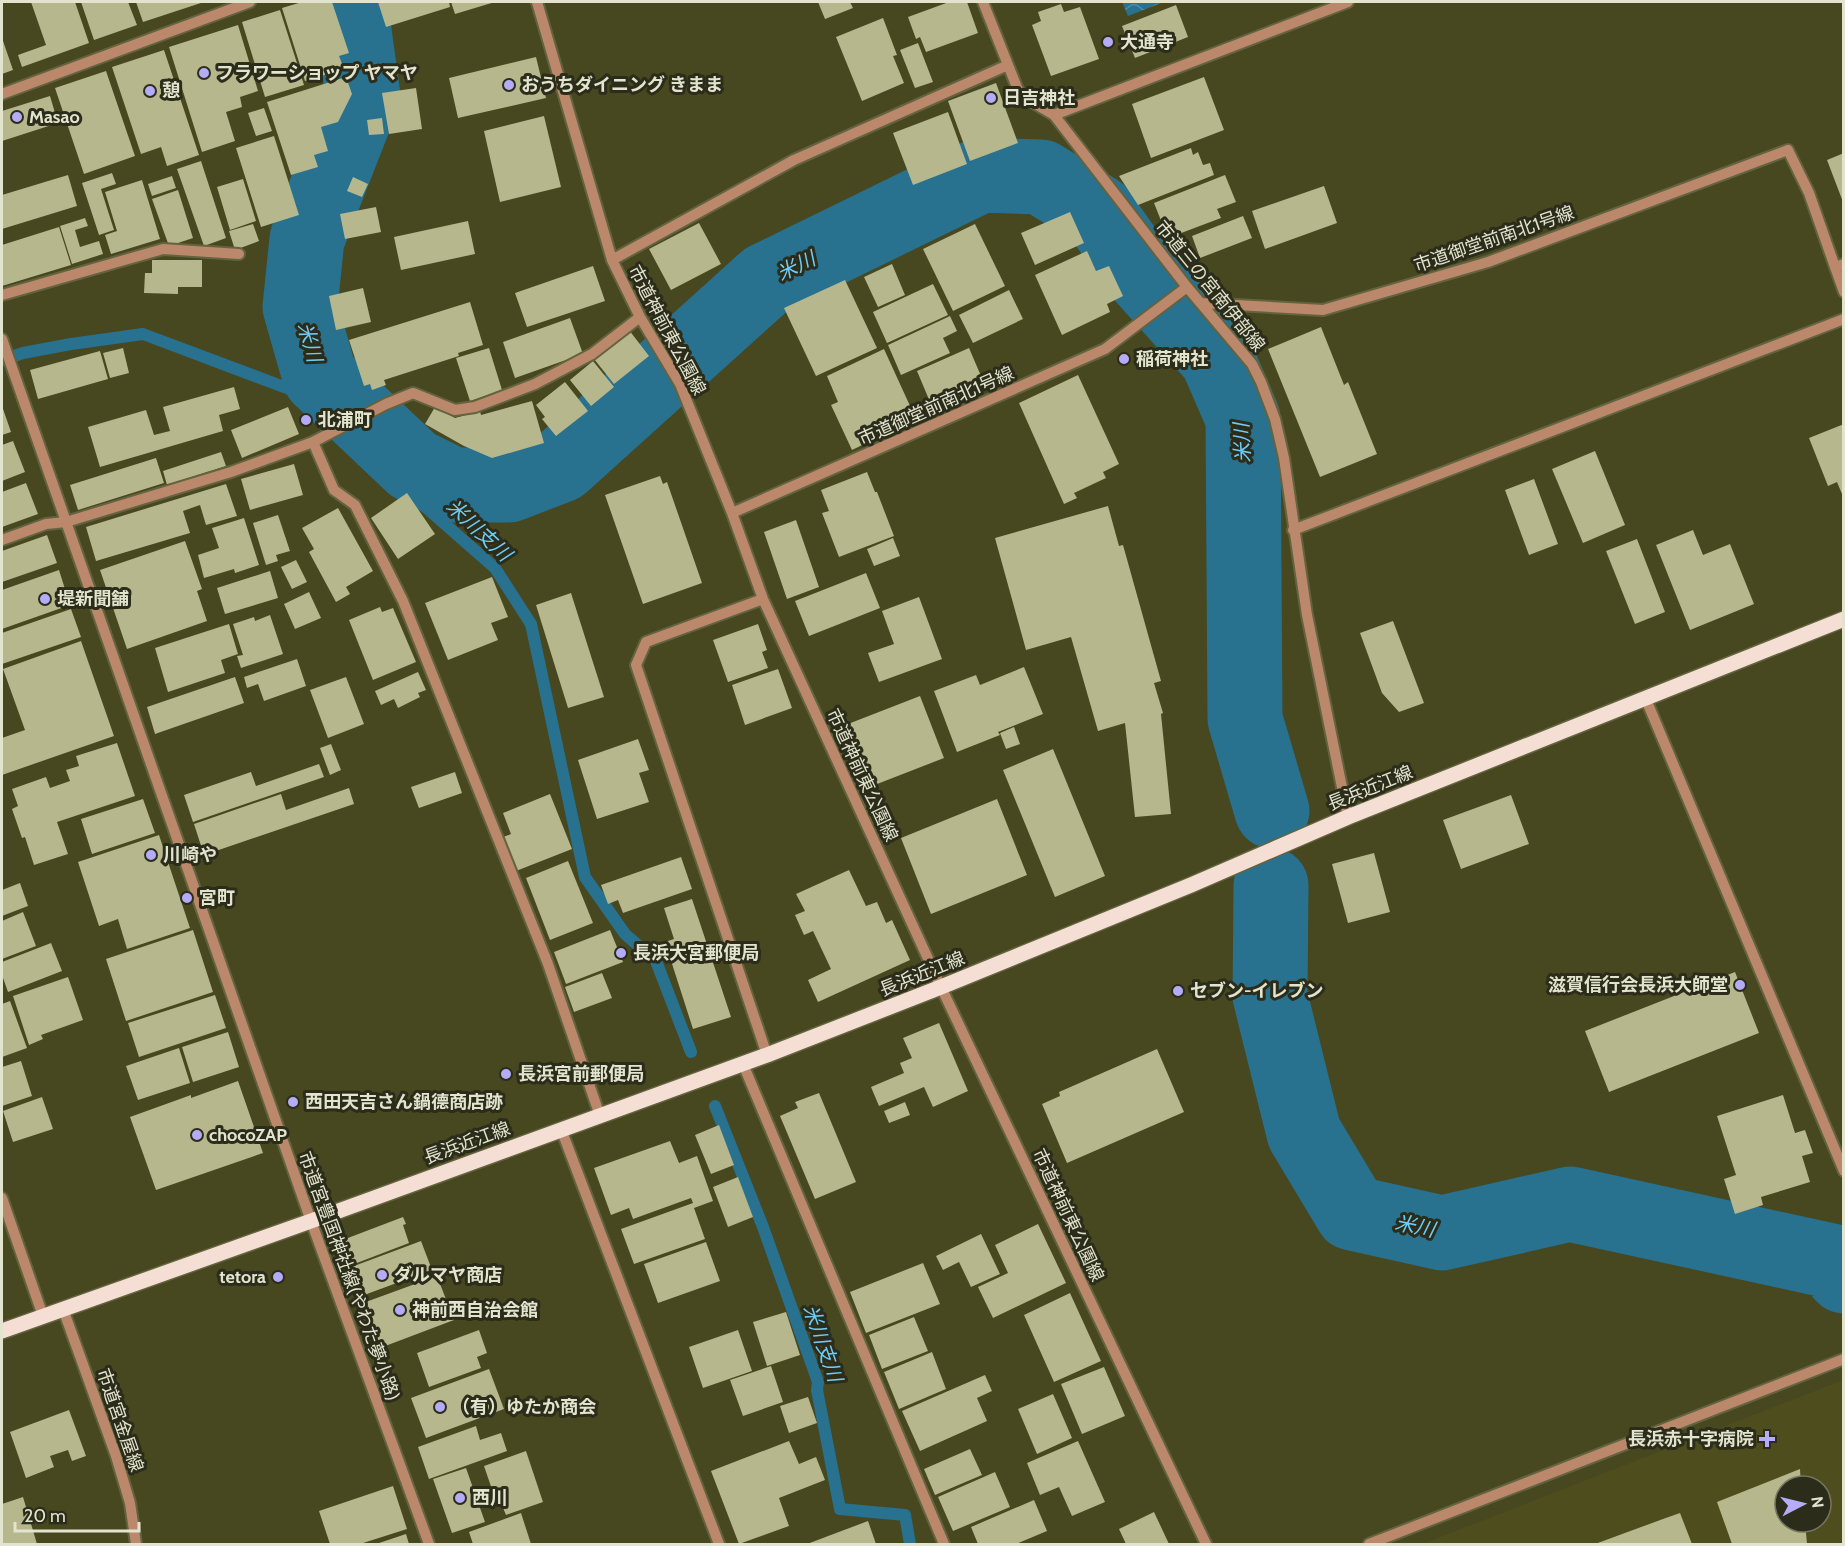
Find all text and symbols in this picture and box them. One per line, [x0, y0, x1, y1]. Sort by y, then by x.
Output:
place label: 大通寺 [1120, 31, 1174, 53]
marker: 大通寺 [1101, 35, 1115, 49]
place label: フラワーショップ ヤマヤ [216, 62, 418, 84]
marker: フラワーショップ ヤマヤ [197, 66, 211, 80]
place label: おうちダイニング きまま [521, 74, 723, 96]
marker: おうちダイニング きまま [502, 78, 516, 92]
place label: 憩 [162, 80, 180, 102]
marker: 憩 [143, 84, 157, 98]
place label: 日吉神社 [1003, 87, 1075, 109]
marker: 日吉神社 [984, 91, 998, 105]
place label: Masao [29, 106, 80, 128]
marker: Masao [10, 110, 24, 124]
street label: 市道御堂前南北1号線 [1411, 201, 1577, 277]
street label: 市道三の宮南伊部線 [1150, 216, 1270, 356]
water label: 米川 [773, 246, 821, 286]
street label: 市道神前東公園線 [623, 261, 711, 399]
water label: 米川 [293, 319, 328, 366]
place label: 稲荷神社 [1136, 348, 1208, 370]
marker: 稲荷神社 [1117, 352, 1131, 366]
street label: 市道御堂前南北1号線 [855, 362, 1017, 450]
place label: 北浦町 [318, 409, 372, 431]
marker: 北浦町 [299, 413, 313, 427]
water label: 米川 [1229, 420, 1255, 464]
water label: 米川支川 [442, 494, 518, 567]
place label: 堤新聞舗 [57, 588, 129, 610]
marker: 堤新聞舗 [38, 592, 52, 606]
street label: 市道神前東公園線 [822, 705, 902, 845]
street label: 長浜近江線 [1324, 761, 1416, 815]
place label: 川崎や [163, 844, 217, 866]
marker: 川崎や [144, 848, 158, 862]
place label: 宮町 [199, 887, 235, 909]
marker: 宮町 [180, 891, 194, 905]
place label: 長浜大宮郵便局 [633, 942, 759, 964]
marker: 長浜大宮郵便局 [614, 946, 628, 960]
street label: 長浜近江線 [876, 947, 968, 1001]
place label: 滋賀信行会長浜大師堂 [1548, 974, 1728, 996]
marker: 滋賀信行会長浜大師堂 [1733, 978, 1747, 992]
place label: セブン-イレブン [1190, 980, 1324, 1002]
marker: セブン-イレブン [1171, 984, 1185, 998]
place label: 長浜宮前郵便局 [518, 1063, 644, 1085]
marker: 長浜宮前郵便局 [499, 1067, 513, 1081]
place label: 西田天吉さん鍋德商店跡 [305, 1091, 503, 1113]
marker: 西田天吉さん鍋德商店跡 [286, 1095, 300, 1109]
street label: 長浜近江線 [421, 1117, 513, 1169]
place label: chocoZAP [209, 1124, 287, 1146]
marker: chocoZAP [190, 1128, 204, 1142]
street label: 市道神前東公園線 [1028, 1145, 1108, 1285]
street label: 市道宮豊国神社線(やわた夢小路) [294, 1149, 404, 1403]
water label: 米川 [1393, 1210, 1439, 1242]
place label: ダルマヤ商店 [394, 1264, 502, 1286]
place label: tetora [219, 1266, 266, 1288]
marker: ダルマヤ商店 [375, 1268, 389, 1282]
marker: tetora [271, 1270, 285, 1284]
place label: 神前西自治会館 [412, 1299, 538, 1321]
water label: 米川支川 [799, 1301, 848, 1387]
marker: 神前西自治会館 [393, 1303, 407, 1317]
street label: 市道宮金屋線 [92, 1365, 148, 1475]
place label: （有）ゆたか商会 [452, 1396, 596, 1418]
marker: （有）ゆたか商会 [433, 1400, 447, 1414]
place label: 長浜赤十字病院 [1628, 1428, 1754, 1450]
marker: 長浜赤十字病院 [1758, 1430, 1776, 1448]
north arrow [1773, 1474, 1833, 1534]
place label: 西川 [472, 1487, 508, 1509]
marker: 西川 [453, 1491, 467, 1505]
scale bar [15, 1495, 140, 1533]
text: N [1807, 1495, 1828, 1509]
text: 20 m [24, 1505, 66, 1527]

